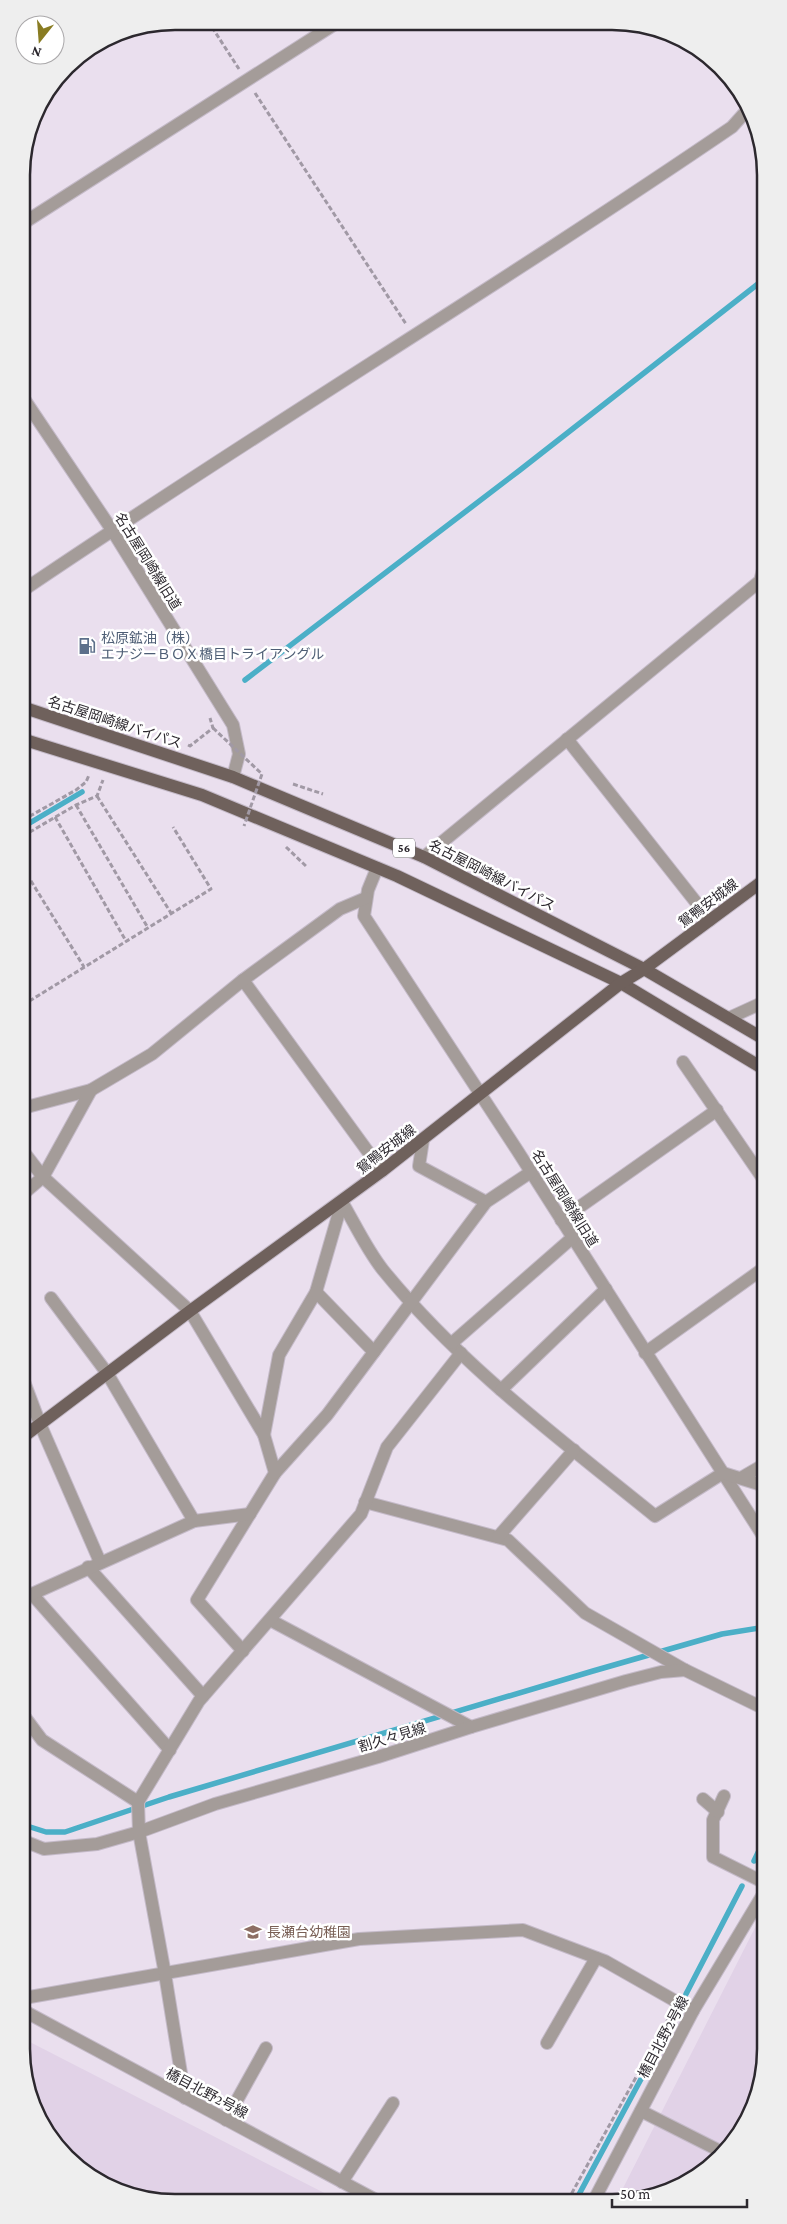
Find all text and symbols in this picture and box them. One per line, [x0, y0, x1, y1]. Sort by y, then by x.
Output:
north arrow [15, 15, 65, 65]
text: N [29, 43, 43, 61]
street label: 名古屋岡崎線旧道 [112, 509, 184, 613]
place label: 松原鉱油（株） エナジーＢＯＸ橋目トライアングル [101, 630, 324, 662]
fuel station icon: 松原鉱油（株） エナジーＢＯＸ橋目トライアングル [77, 636, 97, 656]
street label: 名古屋岡崎線バイパス [46, 693, 184, 751]
street label: 名古屋岡崎線バイパス [426, 836, 558, 914]
road number: 56 [393, 838, 415, 858]
street label: 鴛鴨安城線 [675, 876, 741, 930]
street label: 鴛鴨安城線 [353, 1121, 419, 1177]
street label: 名古屋岡崎線旧道 [529, 1146, 601, 1250]
street label: 割久々見線 [356, 1719, 428, 1755]
school or university icon: 長瀬台幼稚園 [243, 1922, 263, 1942]
place label: 長瀬台幼稚園 [267, 1924, 351, 1940]
street label: 橋目北野2号線 [635, 1993, 691, 2081]
street label: 橋目北野2号線 [163, 2065, 251, 2121]
scale bar [612, 2176, 747, 2208]
text: 50 m [620, 2186, 650, 2202]

